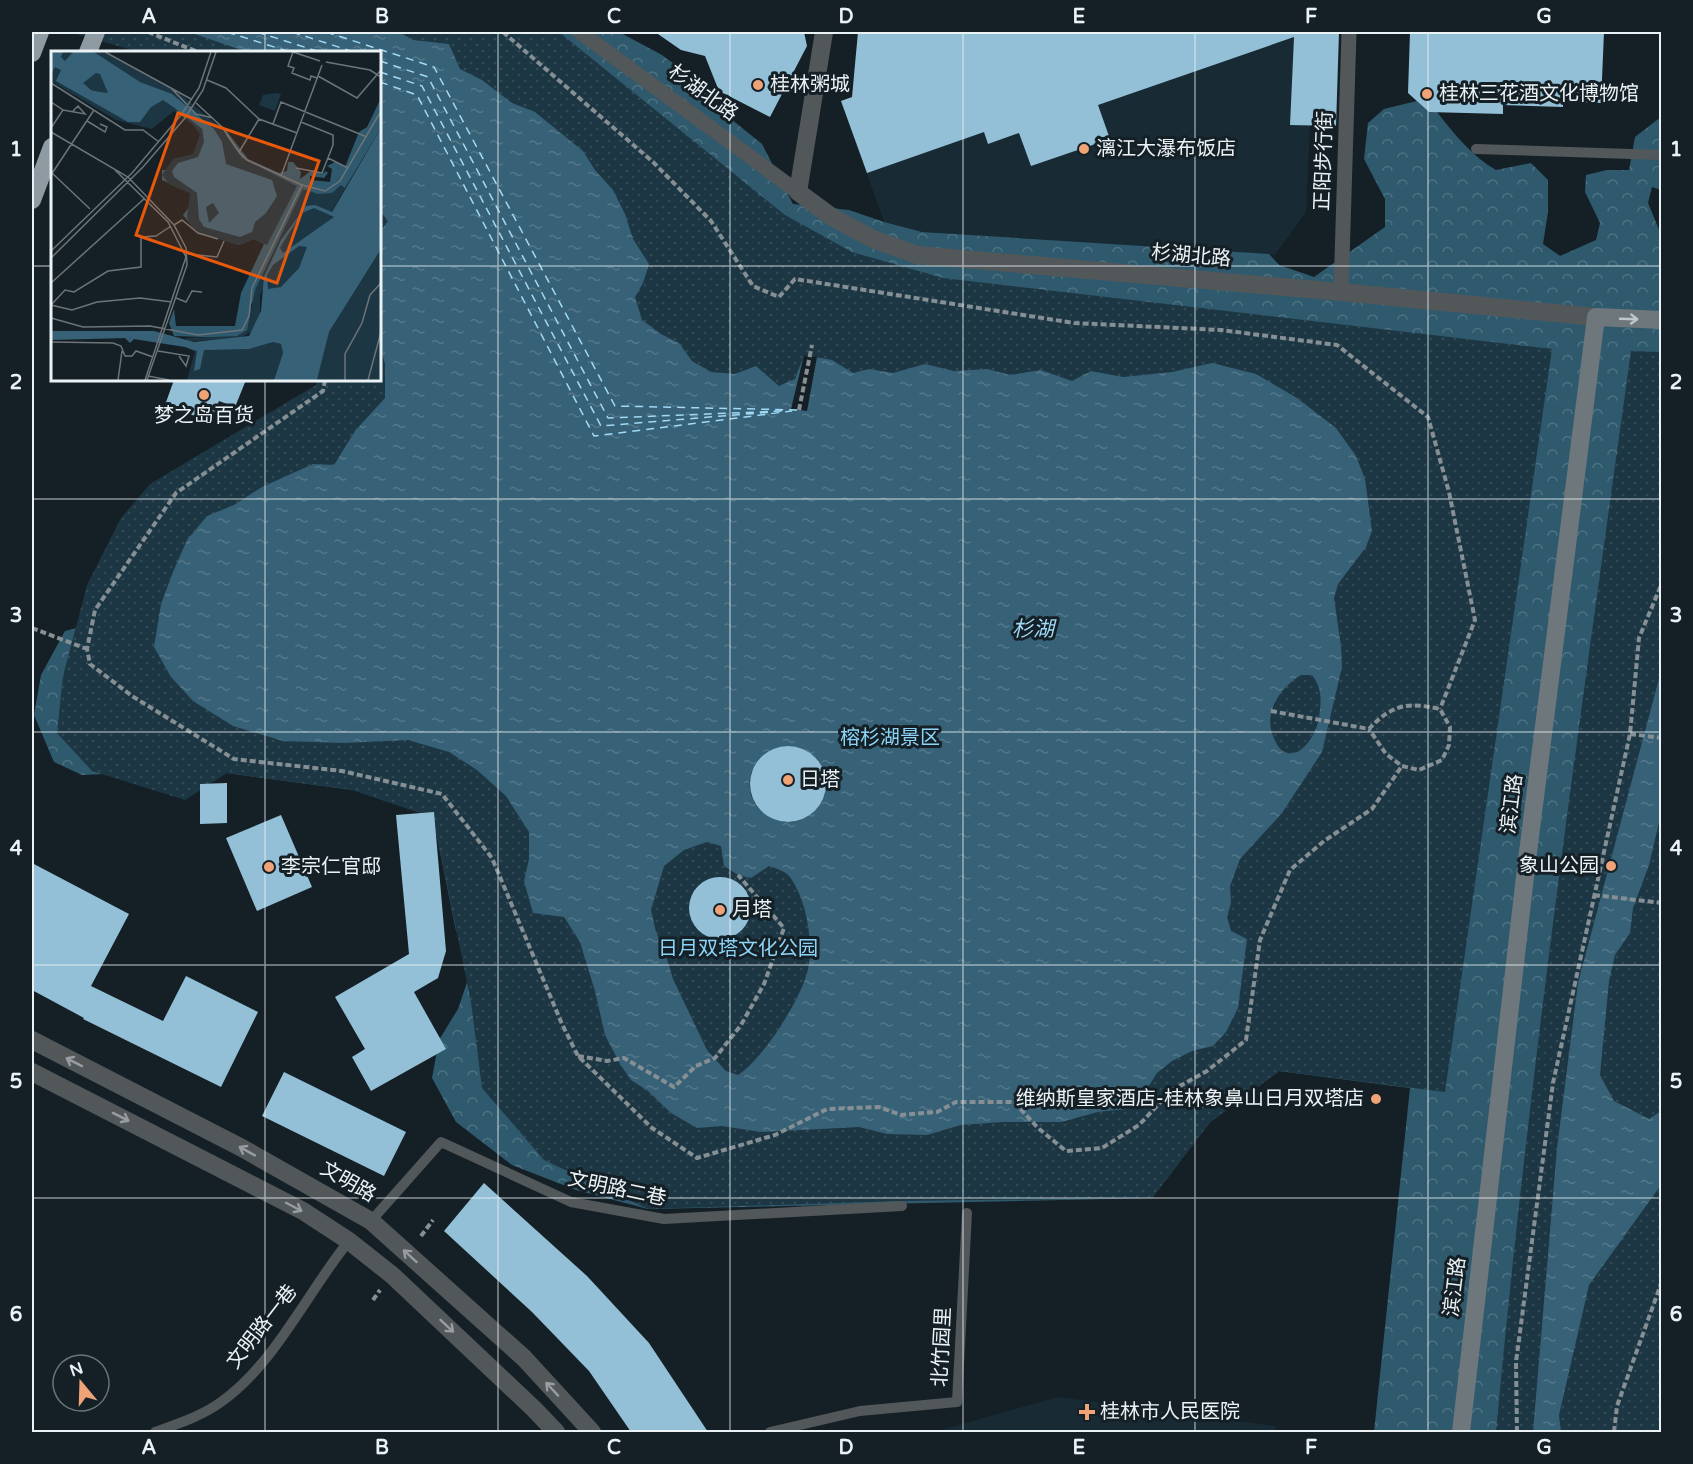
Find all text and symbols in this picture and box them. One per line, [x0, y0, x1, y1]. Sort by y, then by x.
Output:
text: A [142, 5, 157, 29]
text: B [375, 5, 389, 29]
text: C [607, 5, 621, 29]
text: D [838, 5, 854, 29]
text: E [1073, 5, 1086, 29]
text: F [1305, 5, 1317, 29]
text: G [1536, 5, 1552, 29]
inset map [51, 51, 381, 381]
street label: 杉湖北路 [664, 60, 742, 126]
place label: 桂林粥城 [770, 73, 850, 97]
marker: 桂林粥城 [751, 78, 765, 92]
place label: 桂林三花酒文化博物馆 [1439, 82, 1639, 106]
marker: 桂林三花酒文化博物馆 [1420, 87, 1434, 101]
street label: 正阳步行街 [1310, 111, 1338, 211]
place label: 漓江大瀑布饭店 [1096, 137, 1236, 161]
text: 1 [10, 138, 22, 162]
text: 1 [1670, 138, 1682, 162]
marker: 漓江大瀑布饭店 [1077, 142, 1091, 156]
street label: 杉湖北路 [1150, 241, 1232, 271]
one-way arrow [1618, 313, 1638, 324]
text: 2 [10, 371, 22, 395]
text: 2 [1670, 371, 1682, 395]
marker: 梦之岛百货 [197, 388, 211, 402]
place label: 梦之岛百货 [154, 404, 254, 428]
text: 3 [10, 604, 22, 628]
text: 3 [1670, 604, 1682, 628]
water label: 杉湖 [1012, 617, 1057, 642]
park label: 榕杉湖景区 [840, 726, 940, 750]
place label: 日塔 [800, 768, 840, 792]
marker: 日塔 [781, 773, 795, 787]
street label: 滨江路 [1496, 773, 1528, 835]
text: 4 [10, 837, 23, 861]
text: 4 [1670, 837, 1683, 861]
place label: 象山公园 [1519, 854, 1599, 878]
place label: 李宗仁官邸 [281, 855, 381, 879]
marker: 象山公园 [1604, 859, 1618, 873]
marker: 李宗仁官邸 [262, 860, 276, 874]
place label: 月塔 [732, 898, 772, 922]
marker: 月塔 [713, 903, 727, 917]
park label: 日月双塔文化公园 [658, 937, 818, 961]
one-way arrow [65, 1056, 83, 1067]
text: 5 [10, 1070, 22, 1094]
text: 5 [1670, 1070, 1682, 1094]
place label: 维纳斯皇家酒店-桂林象鼻山日月双塔店 [1016, 1087, 1364, 1111]
marker: 维纳斯皇家酒店-桂林象鼻山日月双塔店 [1369, 1092, 1383, 1106]
one-way arrow [112, 1112, 130, 1124]
one-way arrow [239, 1144, 256, 1156]
street label: 文明路 [316, 1157, 380, 1207]
street label: 文明路二巷 [566, 1167, 668, 1211]
one-way arrow [285, 1201, 303, 1213]
one-way arrow [403, 1249, 418, 1263]
street label: 滨江路 [1439, 1256, 1471, 1318]
street label: 文明路一巷 [222, 1280, 302, 1374]
text: 6 [10, 1303, 22, 1327]
text: 6 [1670, 1303, 1682, 1327]
street label: 北竹园里 [928, 1306, 956, 1388]
one-way arrow [440, 1319, 455, 1334]
north arrow [51, 1353, 111, 1413]
text: N [67, 1358, 86, 1381]
one-way arrow [545, 1382, 559, 1397]
place label: 桂林市人民医院 [1100, 1400, 1240, 1424]
marker: 桂林市人民医院 [1078, 1403, 1096, 1421]
text: A [142, 1436, 157, 1460]
text: B [375, 1436, 389, 1460]
text: C [607, 1436, 621, 1460]
text: D [838, 1436, 854, 1460]
text: E [1073, 1436, 1086, 1460]
text: F [1305, 1436, 1317, 1460]
text: G [1536, 1436, 1552, 1460]

